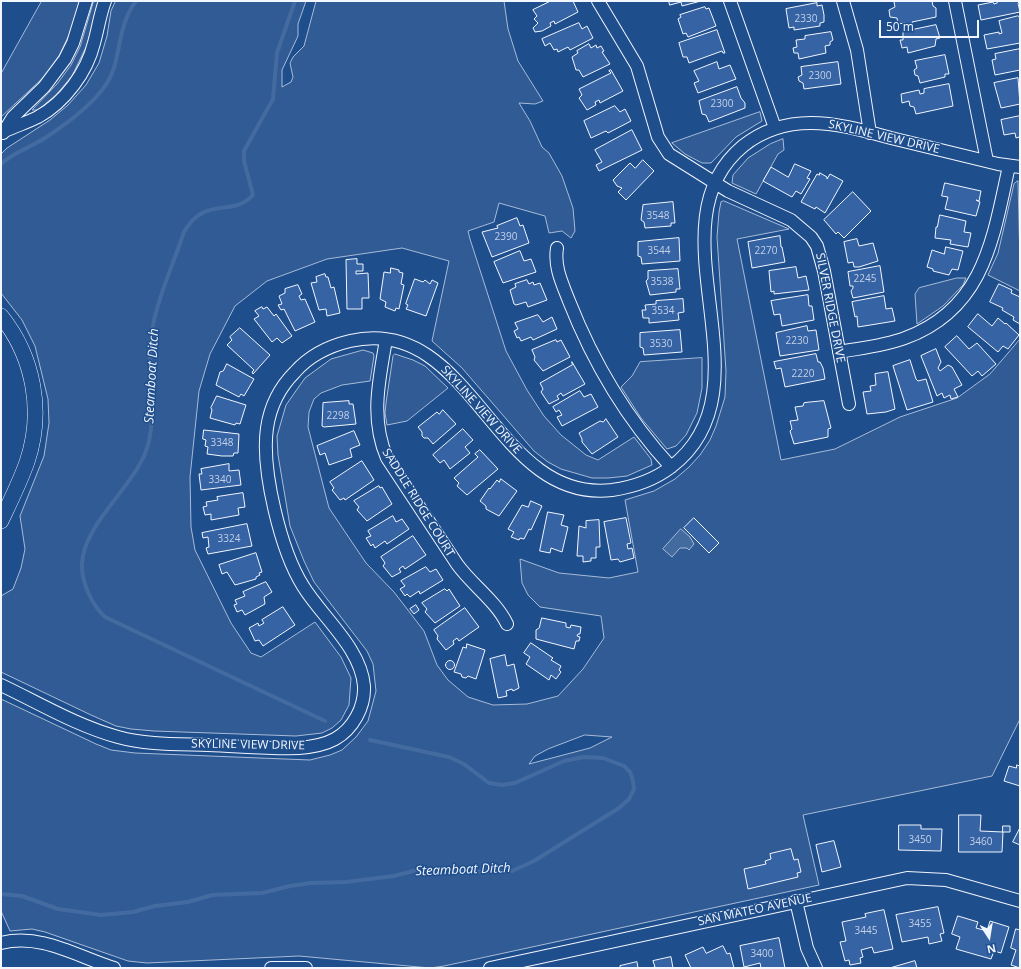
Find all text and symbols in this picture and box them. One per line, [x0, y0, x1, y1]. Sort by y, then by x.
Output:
scale bar [881, 12, 981, 38]
house number: 2330 [795, 13, 817, 25]
text: 50 m [886, 18, 914, 35]
house number: 2300 [809, 70, 831, 82]
house number: 2300 [711, 98, 733, 110]
street label: SKYLINE VIEW DRIVE [827, 117, 941, 157]
house number: 3548 [647, 210, 669, 222]
house number: 2390 [495, 231, 517, 243]
house number: 3544 [648, 245, 670, 257]
house number: 2270 [755, 245, 777, 257]
street label: SILVER RIDGE DRIVE [812, 252, 848, 364]
house number: 2245 [854, 273, 876, 285]
house number: 3538 [651, 276, 673, 288]
house number: 3534 [652, 305, 674, 317]
water label: Steamboat Ditch [142, 328, 162, 424]
house number: 2230 [786, 335, 808, 347]
house number: 3530 [650, 338, 672, 350]
street label: SKYLINE VIEW DRIVE [438, 363, 524, 457]
house number: 2220 [792, 368, 814, 380]
house number: 2298 [327, 410, 349, 422]
house number: 3348 [211, 437, 233, 449]
street label: SADDLE RIDGE COURT [379, 446, 457, 560]
house number: 3340 [209, 474, 231, 486]
house number: 3324 [218, 533, 240, 545]
street label: SKYLINE VIEW DRIVE [191, 737, 305, 753]
house number: 3450 [909, 834, 931, 846]
house number: 3460 [970, 836, 992, 848]
water label: Steamboat Ditch [415, 861, 511, 879]
street label: SAN MATEO AVENUE [697, 891, 813, 929]
north arrow [969, 917, 1009, 957]
house number: 3455 [909, 918, 931, 930]
house number: 3445 [855, 925, 877, 937]
text: N [986, 941, 998, 957]
house number: 3400 [751, 948, 773, 960]

